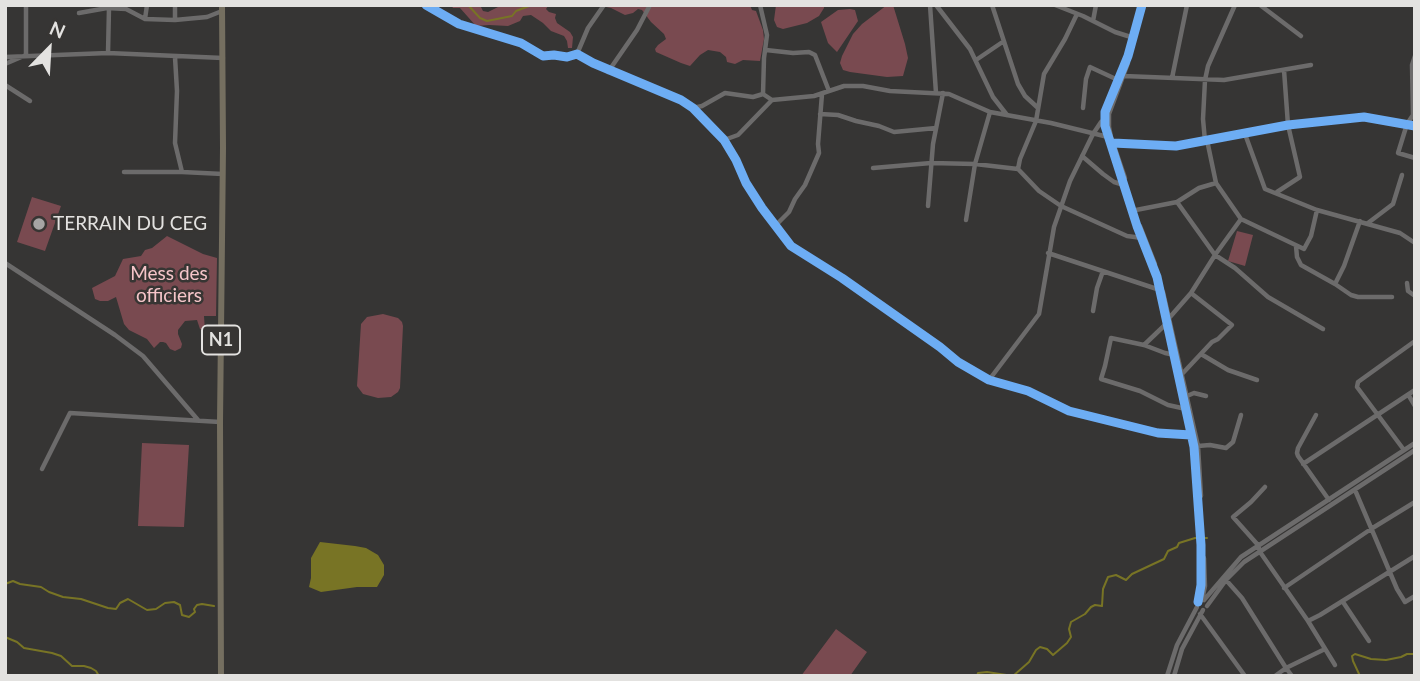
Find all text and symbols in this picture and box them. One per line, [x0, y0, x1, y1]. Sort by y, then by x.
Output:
north arrow [14, 14, 84, 84]
text: N [46, 16, 69, 43]
place label: TERRAIN DU CEG [53, 213, 207, 235]
marker: TERRAIN DU CEG [31, 216, 47, 232]
park label: Mess des officiers [130, 263, 208, 307]
road number: N1 [202, 326, 240, 354]

